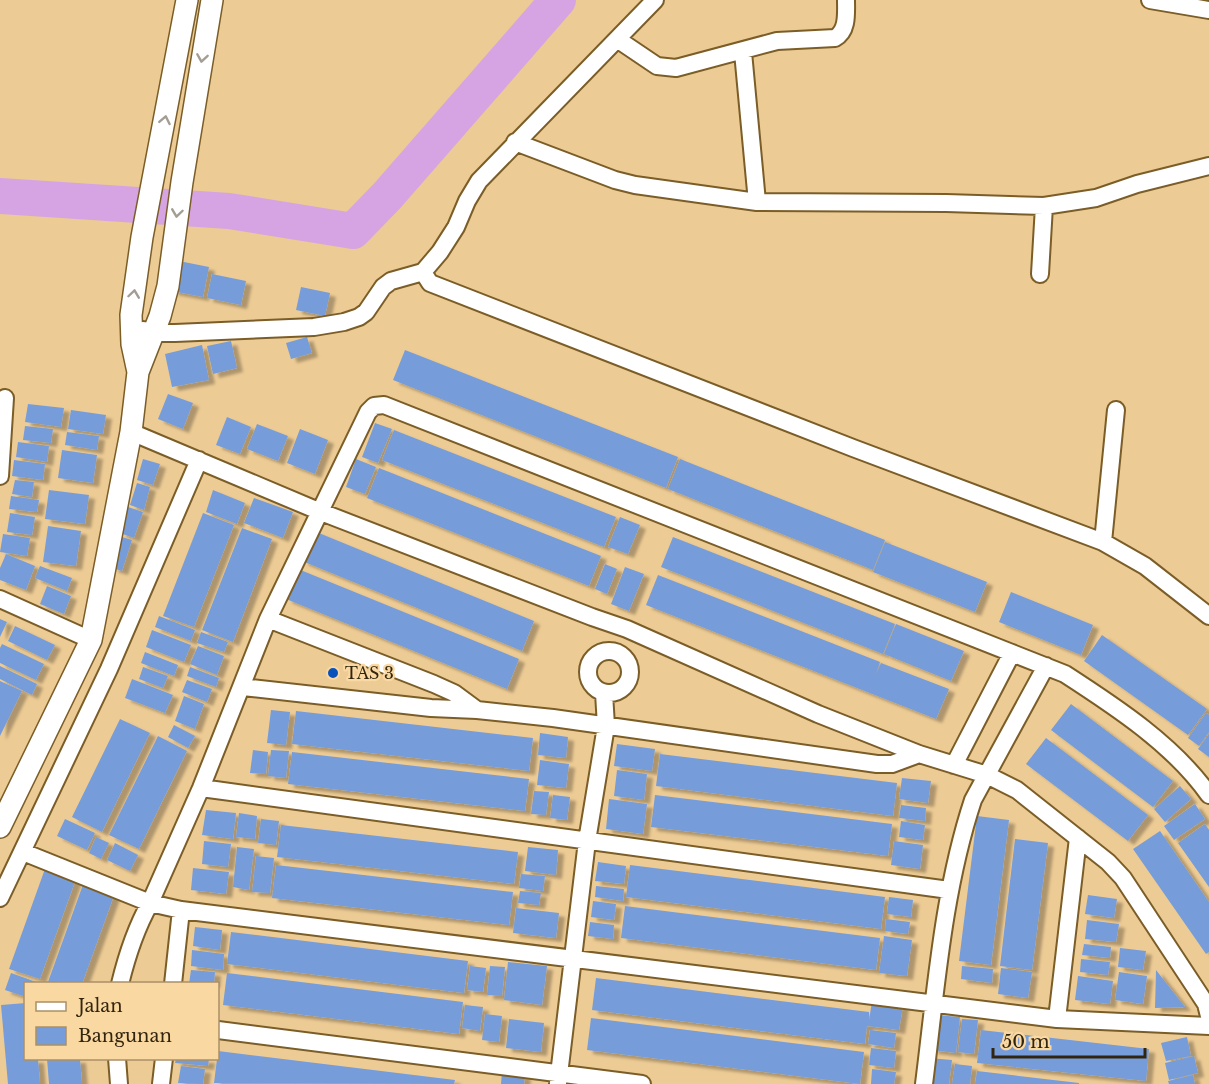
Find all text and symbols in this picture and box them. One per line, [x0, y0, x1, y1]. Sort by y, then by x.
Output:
one-way arrow [197, 53, 209, 62]
one-way arrow [158, 115, 171, 125]
one-way arrow [172, 208, 184, 218]
one-way arrow [127, 289, 139, 298]
place label: TAS 3 [345, 663, 394, 683]
marker: TAS 3 [326, 666, 340, 680]
legend [24, 982, 219, 1060]
text: Jalan [76, 995, 123, 1017]
scale bar [993, 1021, 1144, 1059]
text: Bangunan [78, 1025, 172, 1047]
text: 50 m [1002, 1031, 1050, 1053]

